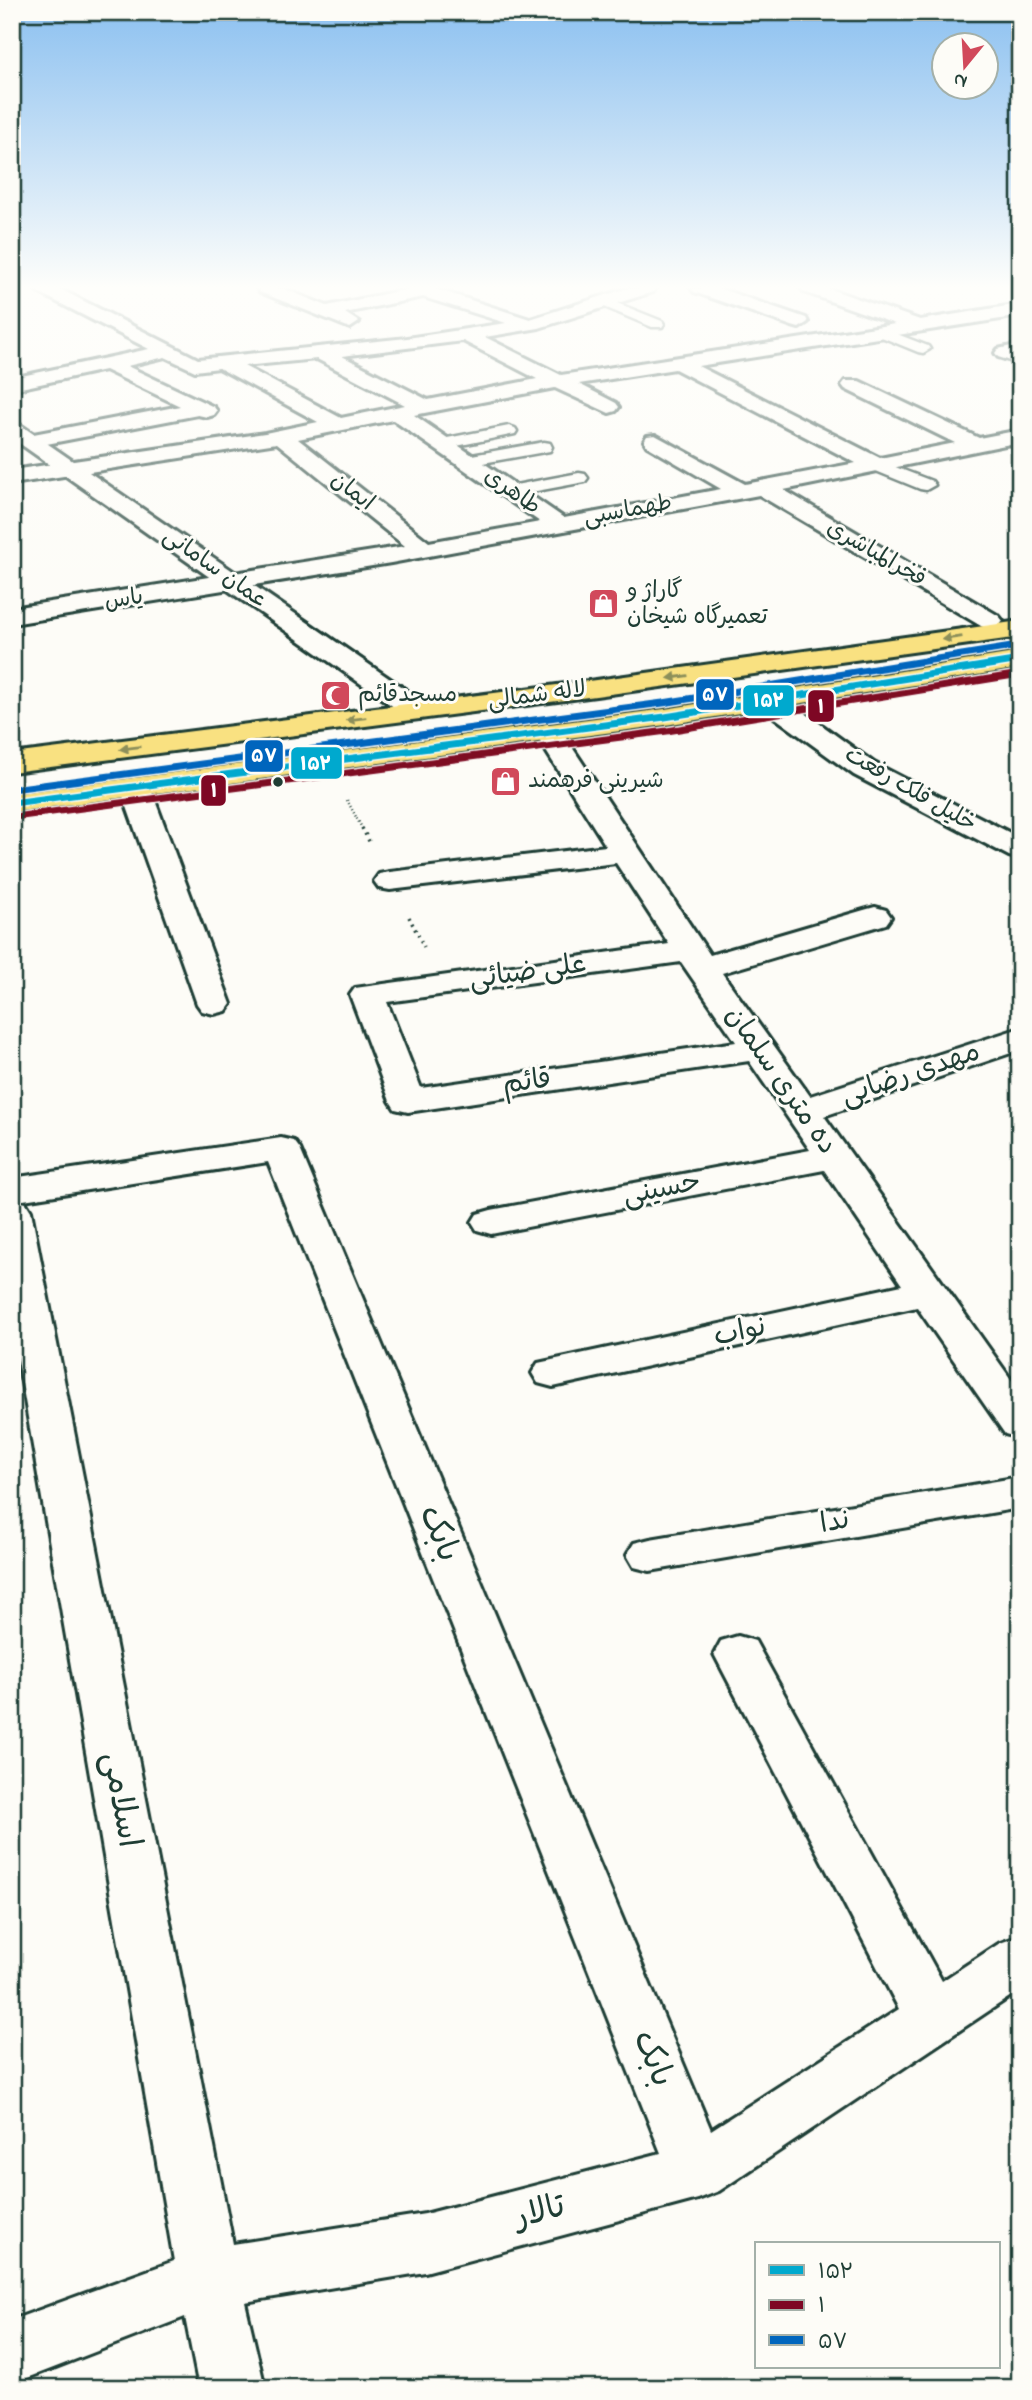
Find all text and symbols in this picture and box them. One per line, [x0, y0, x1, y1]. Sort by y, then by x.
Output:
north arrow [930, 32, 1000, 102]
text: N [950, 65, 971, 95]
street label: طاهری [477, 460, 547, 524]
street label: ایمان [323, 464, 381, 520]
street label: طهماسبی [581, 487, 675, 535]
street label: فخرالمباشری [820, 512, 932, 596]
street label: عمان سامانی [156, 521, 274, 617]
place label: گاراژ و تعمیرگاه شیخان [625, 575, 768, 634]
street label: یاس [102, 581, 146, 619]
shop icon: گاراژ و تعمیرگاه شیخان [587, 587, 621, 621]
one-way arrow [941, 633, 963, 644]
one-way arrow [667, 671, 689, 682]
street label: لاله شمالی [486, 674, 588, 718]
mosque icon: مسجدقائم [318, 678, 352, 712]
line badge: ۵۷ [695, 678, 735, 711]
place label: مسجدقائم [358, 679, 457, 712]
text: ۵۷ [702, 683, 728, 710]
line badge: ۱۵۲ [742, 684, 795, 717]
text: ۱۵۲ [753, 689, 785, 716]
line badge: ۱ [807, 689, 835, 723]
text: ۱ [818, 695, 824, 722]
one-way arrow [344, 713, 366, 724]
line badge: ۵۷ [244, 739, 284, 773]
street label: خلیل فلک رفعت [838, 739, 982, 841]
one-way arrow [119, 742, 141, 753]
text: ۵۷ [251, 744, 277, 771]
line badge: ۱۵۲ [290, 746, 343, 780]
text: ۱۵۲ [300, 752, 332, 779]
shop icon: شیرینی فرهمند [488, 764, 522, 798]
place label: شیرینی فرهمند [528, 765, 664, 798]
line badge: ۱ [200, 774, 227, 807]
unlabelled marker [271, 775, 285, 789]
text: ۱ [211, 779, 217, 806]
street label: علی ضیائی [467, 944, 589, 1002]
street label: ده متری سلمان [714, 998, 846, 1164]
street label: مهدی رضایی [836, 1032, 986, 1118]
street label: قائم [500, 1059, 554, 1107]
street label: حسینی [620, 1162, 704, 1218]
street label: نواب [710, 1308, 770, 1358]
street label: بابک [405, 1498, 471, 1570]
street label: ندا [817, 1500, 853, 1546]
street label: اسلامی [88, 1748, 152, 1852]
street label: بابک [619, 2023, 685, 2095]
street label: تالار [506, 2183, 571, 2244]
legend [755, 2242, 1000, 2368]
text: ۱۵۲ [818, 2258, 854, 2288]
text: ۱ [818, 2292, 826, 2322]
text: ۵۷ [818, 2328, 847, 2358]

